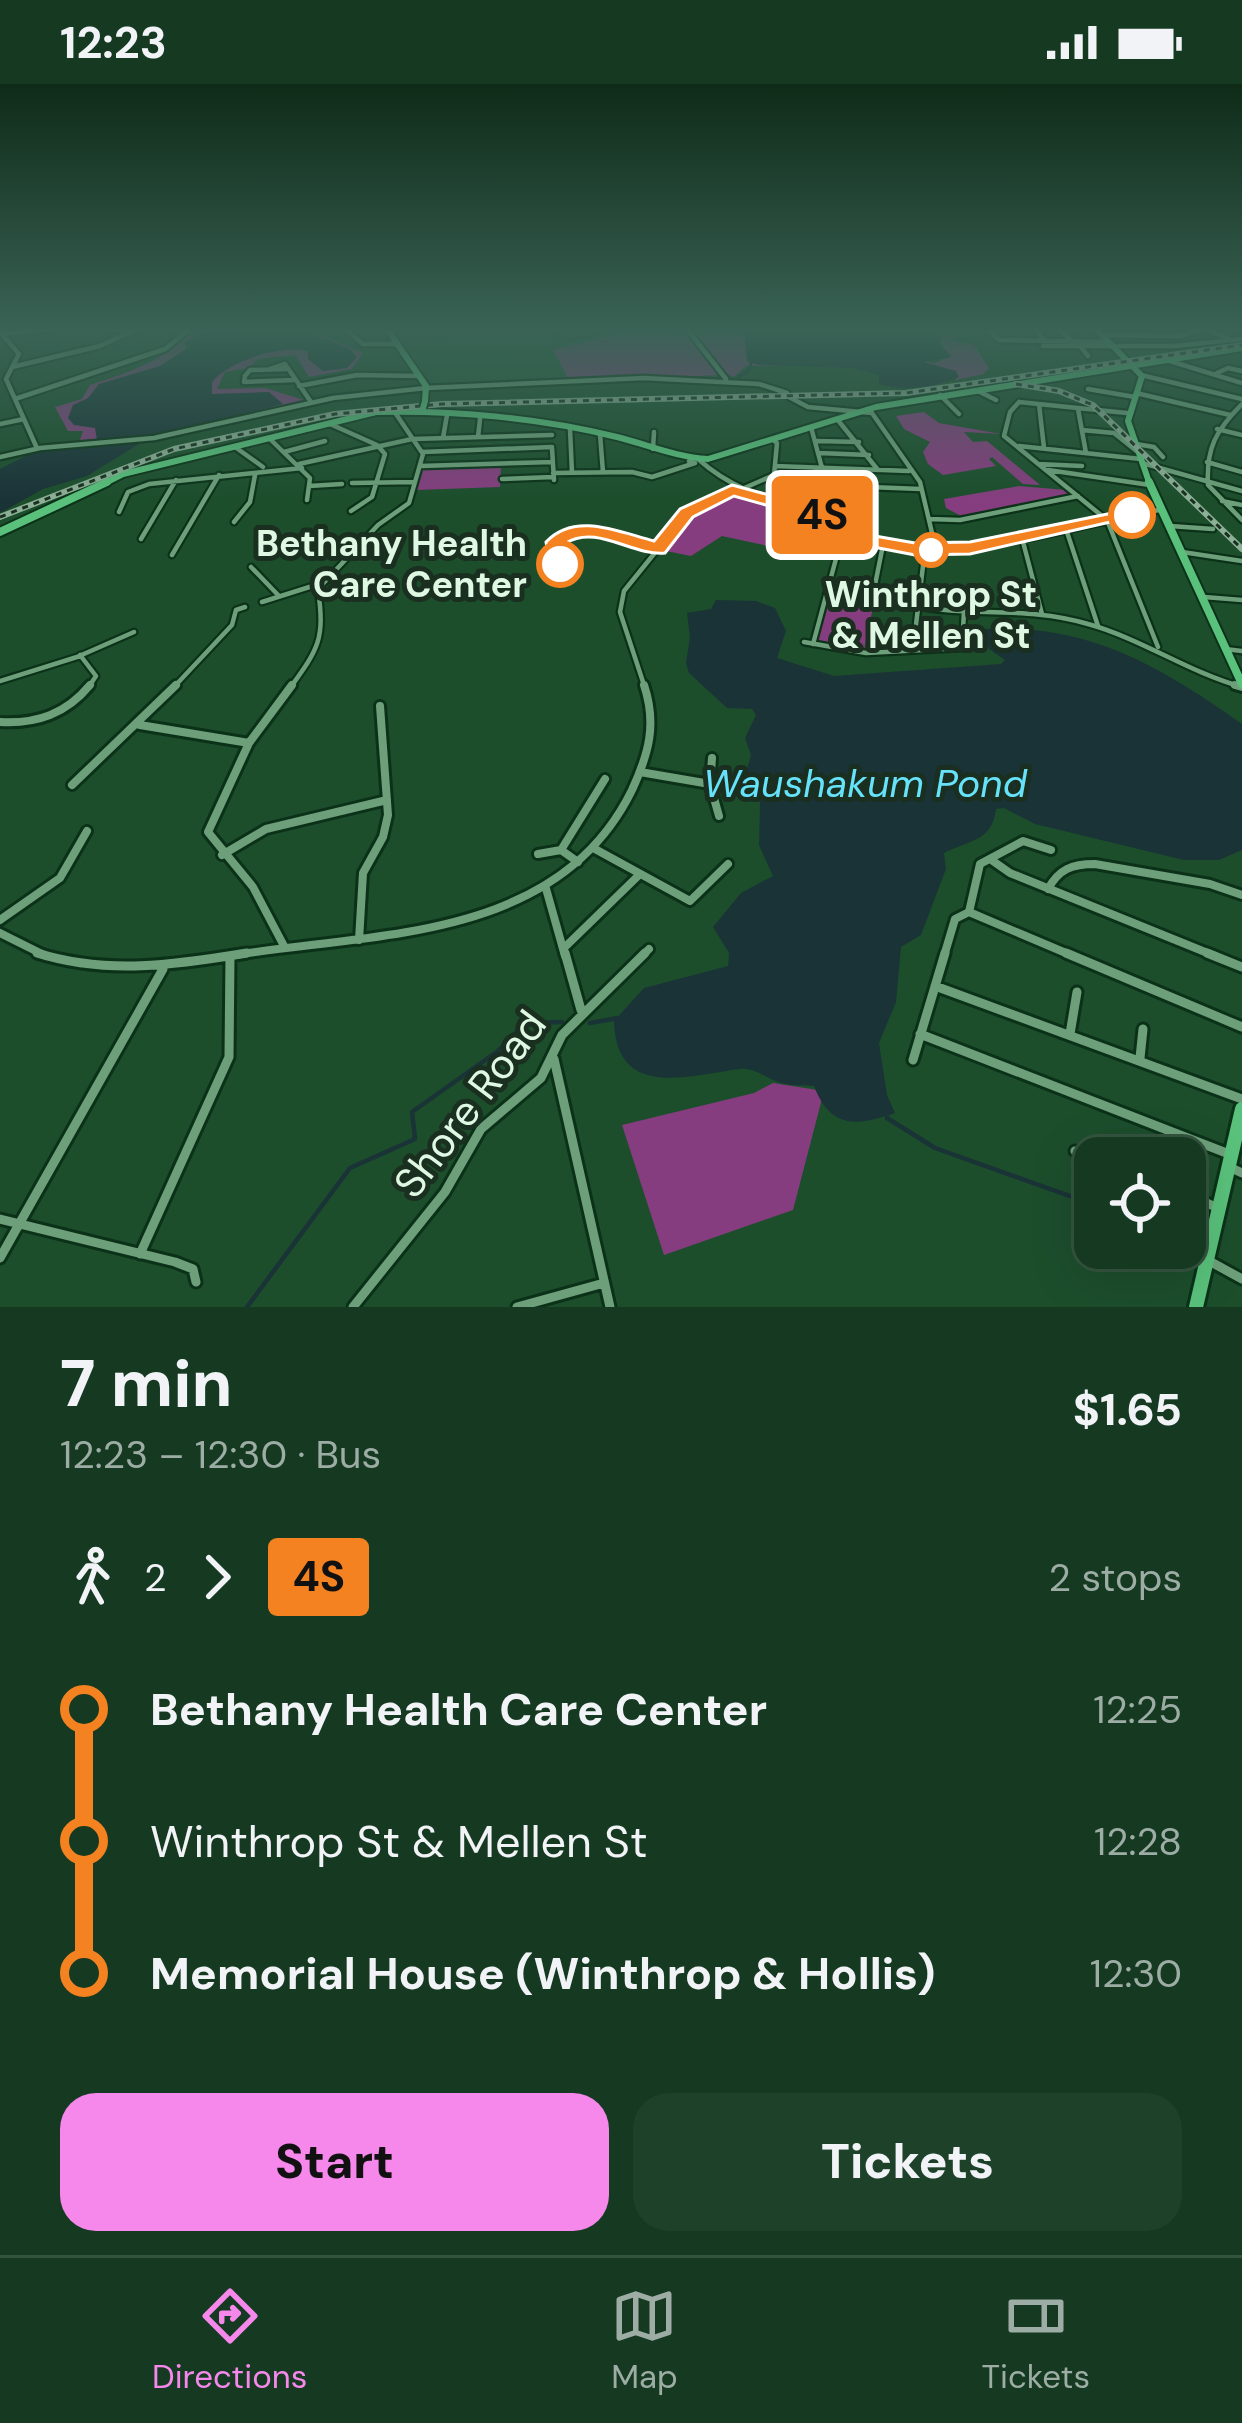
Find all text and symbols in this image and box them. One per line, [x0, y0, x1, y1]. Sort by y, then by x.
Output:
text: 12:23 [60, 13, 167, 72]
line badge: 4S [768, 476, 876, 554]
text: 4S [796, 487, 848, 542]
unlabelled marker [1110, 493, 1154, 537]
place label: Bethany Health Care Center [256, 520, 527, 608]
marker: Winthrop St & Mellen St [915, 534, 947, 566]
marker: Bethany Health Care Center [538, 542, 582, 586]
place label: Winthrop St & Mellen St [825, 571, 1037, 659]
water label: Waushakum Pond [703, 758, 1028, 809]
street label: Shore Road [382, 999, 558, 1209]
map controls [1074, 1137, 1206, 1269]
button: locate [1074, 1137, 1206, 1269]
text: 7 min [60, 1341, 232, 1426]
text: $1.65 [1073, 1380, 1182, 1439]
text: 12:23 – 12:30 · Bus [60, 1429, 381, 1480]
icon: walk [60, 1544, 126, 1610]
icon: forward [184, 1544, 250, 1610]
text: 4S [292, 1549, 345, 1604]
text: 2 [144, 1552, 166, 1603]
text: 2 stops [1049, 1552, 1182, 1603]
text: Bethany Health Care Center [150, 1680, 767, 1739]
text: 12:25 [1093, 1684, 1182, 1735]
text: Winthrop St & Mellen St [150, 1812, 648, 1871]
text: 12:28 [1094, 1816, 1182, 1867]
text: Memorial House (Winthrop & Hollis) [150, 1944, 936, 2003]
text: 12:30 [1090, 1948, 1182, 1999]
button: Start [60, 2093, 609, 2231]
button: Tickets [633, 2093, 1182, 2231]
tab: Directions [152, 2283, 307, 2398]
tab: Map [611, 2283, 678, 2398]
tab: Tickets [982, 2283, 1090, 2398]

